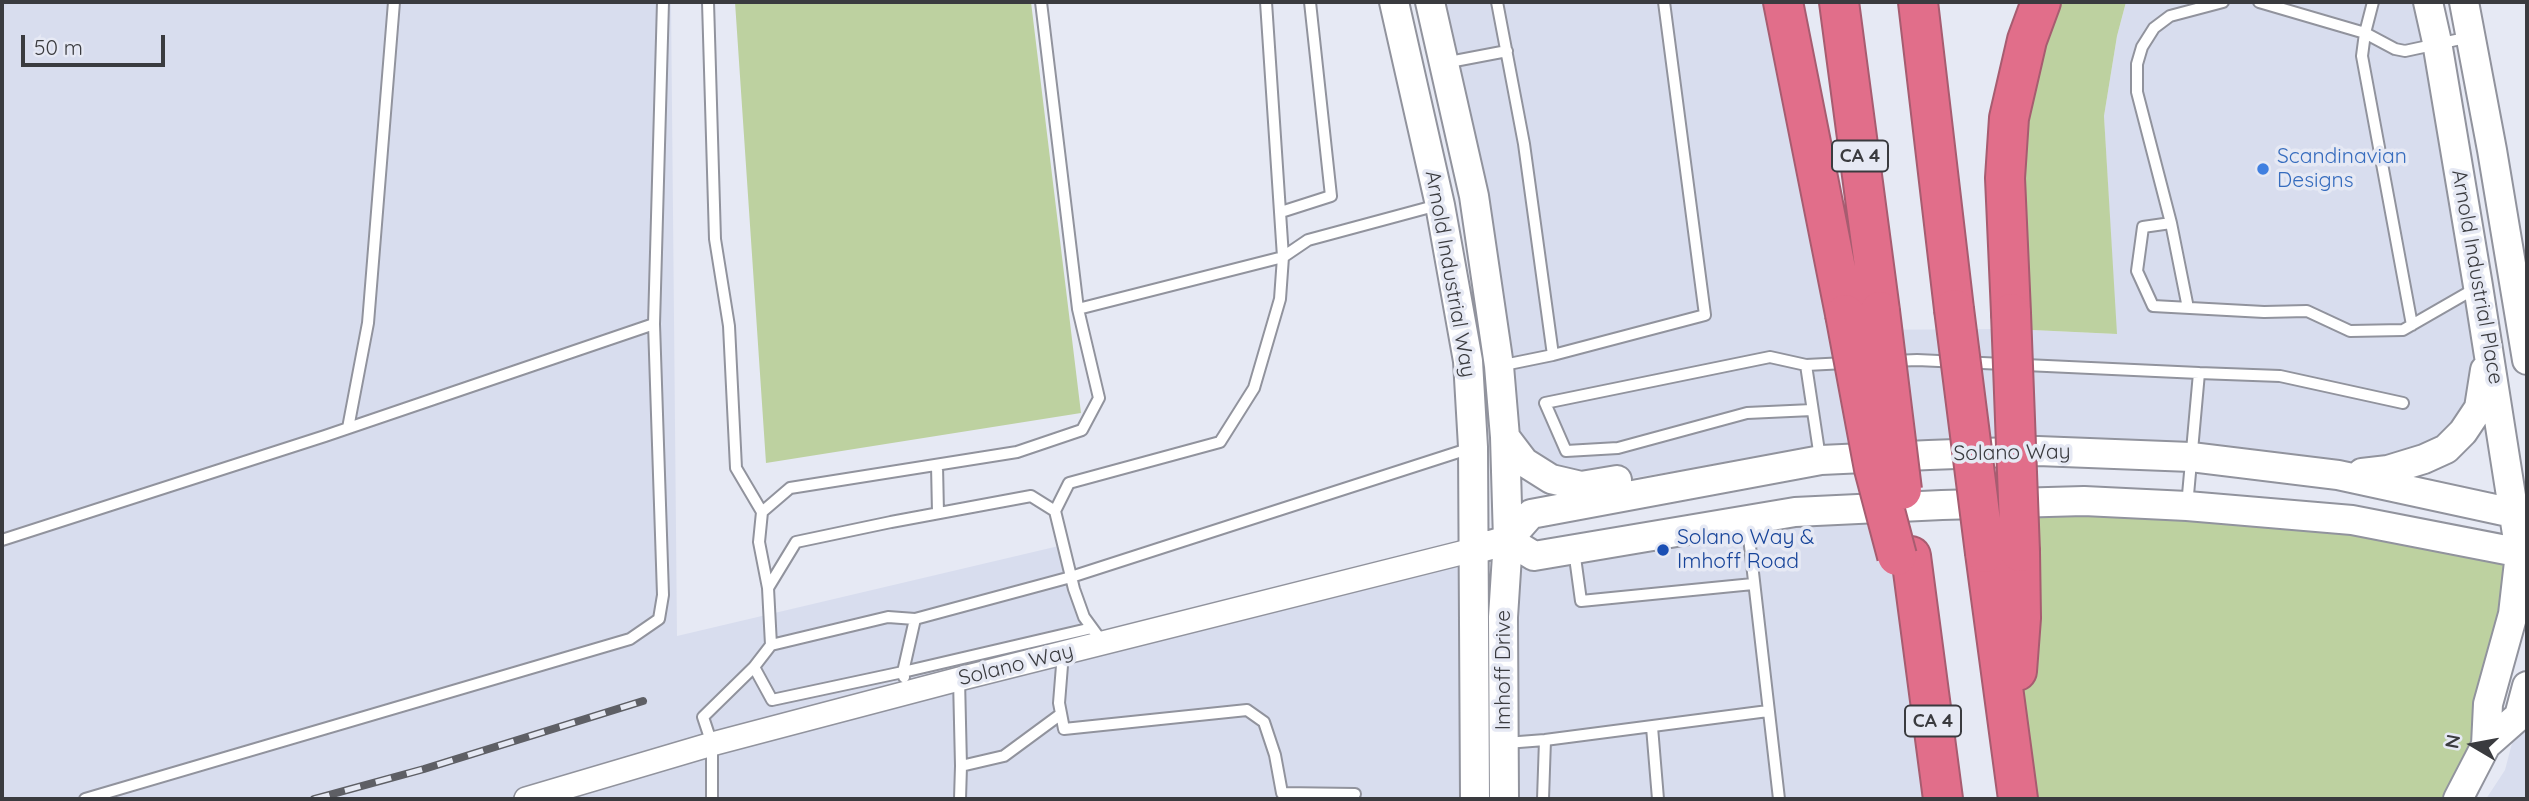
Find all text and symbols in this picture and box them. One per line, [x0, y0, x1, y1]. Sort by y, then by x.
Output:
scale bar [24, 21, 168, 65]
text: 50 m [34, 34, 83, 60]
road number: CA 4 [1832, 140, 1888, 172]
place label: Scandinavian Designs [2277, 144, 2407, 194]
marker: Scandinavian Designs [2255, 161, 2271, 177]
street label: Arnold Industrial Place [2446, 168, 2508, 386]
street label: Arnold Industrial Way [1419, 169, 1481, 379]
street label: Solano Way [1953, 439, 2071, 467]
place label: Solano Way & Imhoff Road [1677, 525, 1814, 575]
marker: Solano Way & Imhoff Road [1655, 542, 1671, 558]
street label: Imhoff Drive [1491, 610, 1517, 730]
street label: Solano Way [956, 639, 1076, 691]
road number: CA 4 [1905, 706, 1961, 736]
north arrow [2438, 710, 2508, 780]
text: N [2439, 732, 2465, 750]

